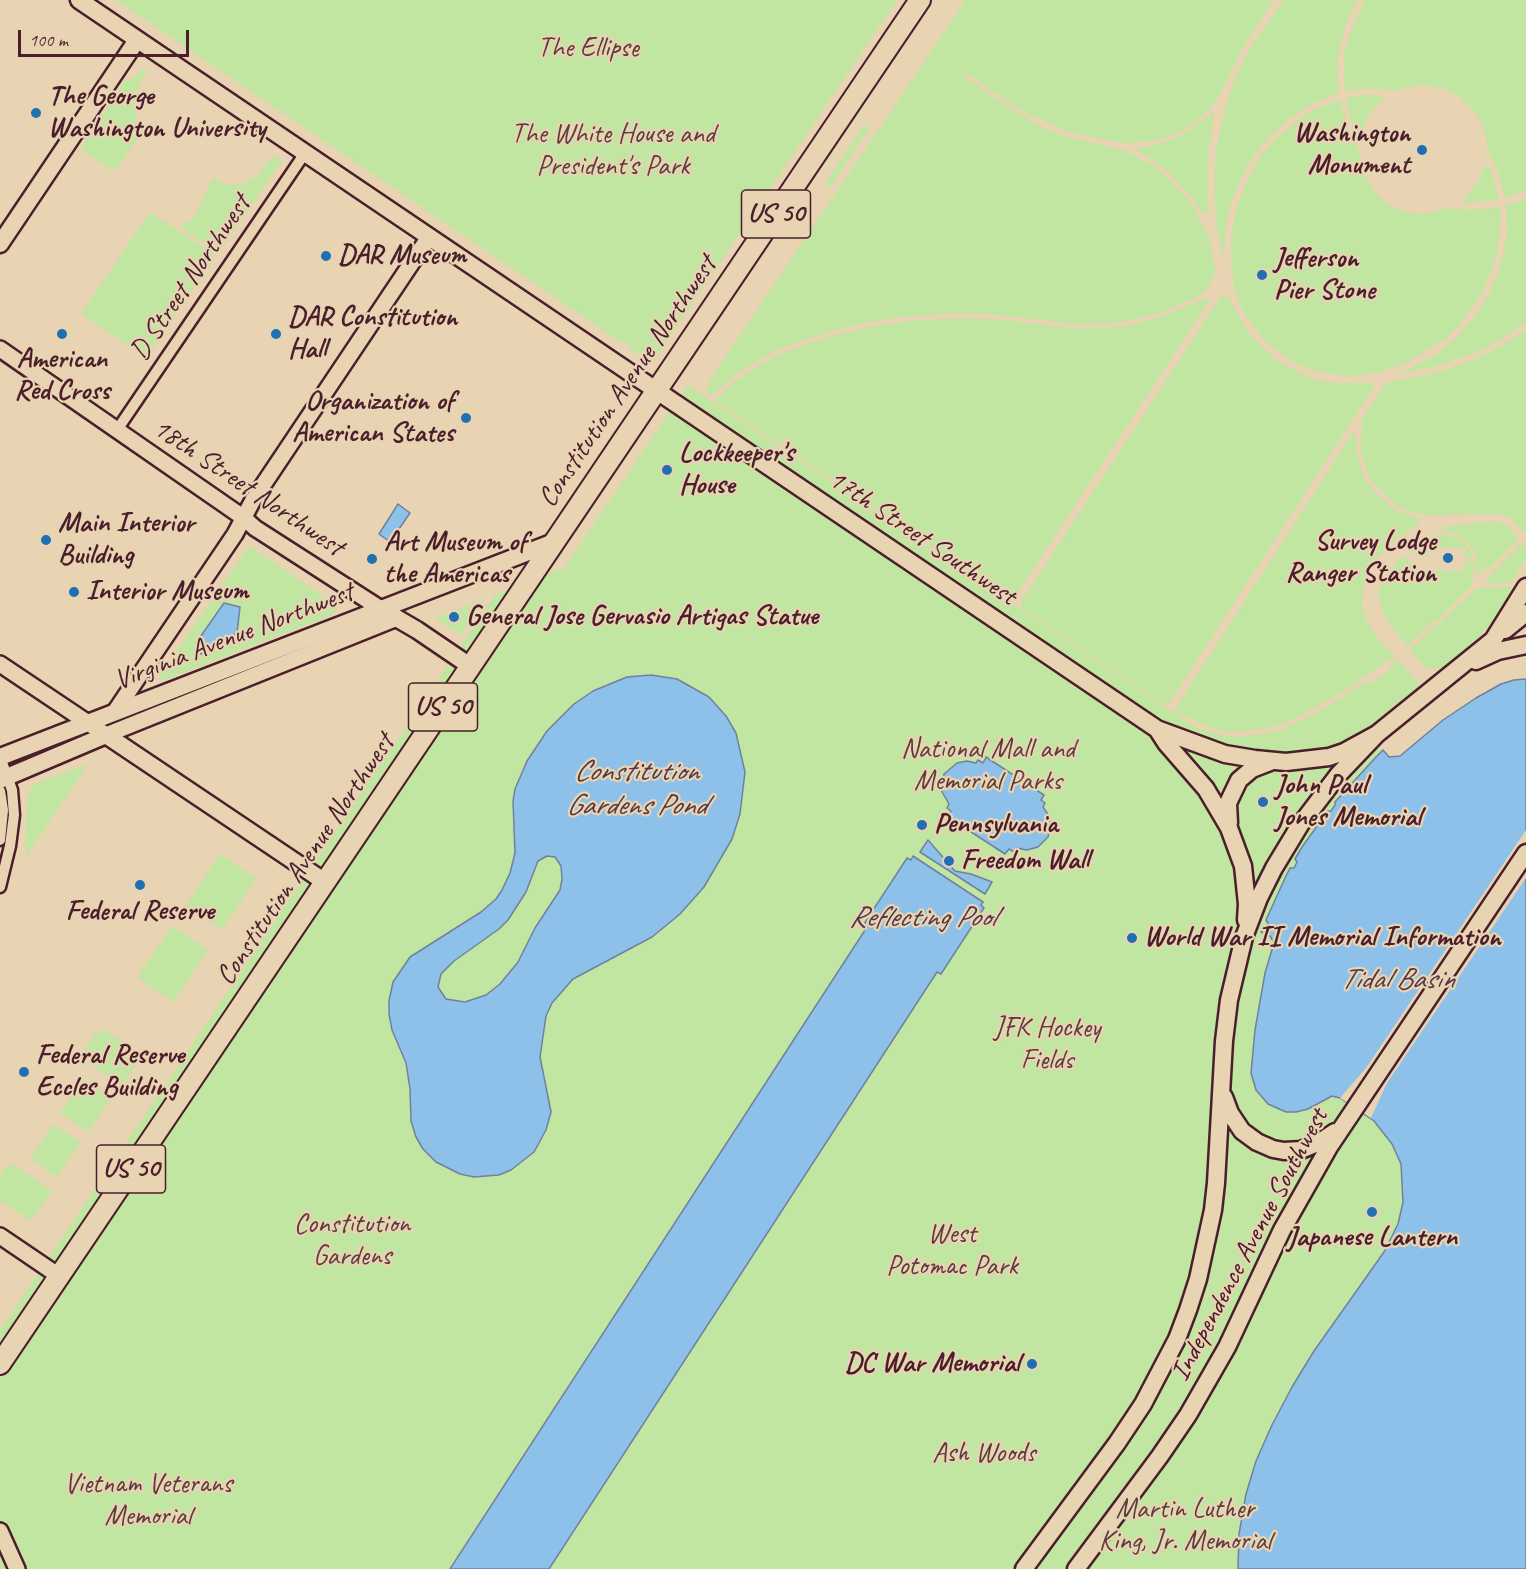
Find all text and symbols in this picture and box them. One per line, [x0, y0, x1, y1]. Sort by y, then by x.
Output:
scale bar [21, 18, 192, 56]
text: 100 m [29, 29, 68, 51]
park label: The Ellipse [538, 32, 638, 66]
place label: The George Washington University [48, 80, 266, 146]
marker: The George Washington University [29, 106, 43, 120]
place label: Washington Monument [1294, 117, 1410, 183]
park label: The White House and President's Park [511, 118, 715, 184]
marker: Washington Monument [1415, 143, 1429, 157]
street label: D Street Northwest [123, 189, 259, 367]
road number: US 50 [742, 190, 810, 238]
place label: DAR Museum [338, 239, 466, 273]
place label: Jefferson Pier Stone [1274, 242, 1375, 308]
marker: DAR Museum [319, 249, 333, 263]
street label: Constitution Avenue Northwest [531, 250, 725, 514]
marker: Jefferson Pier Stone [1255, 268, 1269, 282]
place label: DAR Constitution Hall [288, 301, 457, 367]
marker: American Red Cross [55, 327, 69, 341]
marker: DAR Constitution Hall [269, 327, 283, 341]
place label: American Red Cross [14, 343, 110, 409]
place label: Organization of American States [292, 385, 454, 451]
marker: Organization of American States [459, 411, 473, 425]
street label: 18th Street Northwest [146, 412, 350, 564]
place label: Lockkeeper's House [679, 437, 794, 503]
marker: Lockkeeper's House [660, 463, 674, 477]
street label: 17th Street Southwest [822, 463, 1022, 613]
place label: Main Interior Building [58, 507, 194, 573]
place label: Survey Lodge Ranger Station [1285, 525, 1436, 591]
place label: Art Museum of the Americas [384, 526, 527, 592]
marker: Main Interior Building [39, 533, 53, 547]
marker: Survey Lodge Ranger Station [1441, 551, 1455, 565]
marker: Art Museum of the Americas [365, 552, 379, 566]
place label: Interior Museum [86, 575, 248, 609]
street label: Virginia Avenue Northwest [110, 576, 358, 698]
marker: Interior Museum [67, 585, 81, 599]
place label: General Jose Gervasio Artigas Statue [466, 600, 818, 634]
marker: General Jose Gervasio Artigas Statue [447, 610, 461, 624]
road number: US 50 [408, 683, 478, 731]
street label: Constitution Avenue Northwest [209, 728, 403, 992]
park label: National Mall and Memorial Parks [901, 733, 1075, 799]
water label: Constitution Gardens Pond [566, 754, 706, 824]
place label: John Paul Jones Memorial [1275, 769, 1421, 835]
marker: John Paul Jones Memorial [1256, 795, 1270, 809]
place label: Pennsylvania [934, 808, 1058, 842]
marker: Pennsylvania [915, 818, 929, 832]
place label: Freedom Wall [961, 844, 1089, 878]
marker: Freedom Wall [942, 854, 956, 868]
marker: Federal Reserve [133, 878, 147, 892]
place label: Federal Reserve [66, 895, 214, 929]
water label: Reflecting Pool [849, 900, 995, 936]
place label: World War II Memorial Information [1144, 921, 1501, 955]
marker: World War II Memorial Information [1125, 931, 1139, 945]
water label: Tidal Basin [1340, 962, 1454, 998]
park label: JFK Hockey Fields [994, 1012, 1100, 1078]
place label: Federal Reserve Eccles Building [36, 1039, 184, 1105]
marker: Federal Reserve Eccles Building [17, 1065, 31, 1079]
street label: Independence Avenue Southwest [1164, 1103, 1336, 1387]
road number: US 50 [96, 1145, 166, 1193]
marker: Japanese Lantern [1365, 1205, 1379, 1219]
park label: Constitution Gardens [294, 1208, 410, 1274]
park label: West Potomac Park [886, 1218, 1018, 1284]
place label: Japanese Lantern [1287, 1221, 1457, 1255]
place label: DC War Memorial [845, 1347, 1020, 1381]
marker: DC War Memorial [1025, 1357, 1039, 1371]
park label: Ash Woods [932, 1437, 1036, 1471]
park label: Vietnam Veterans Memorial [64, 1468, 232, 1534]
park label: Martin Luther King, Jr. Memorial [1099, 1493, 1271, 1559]

